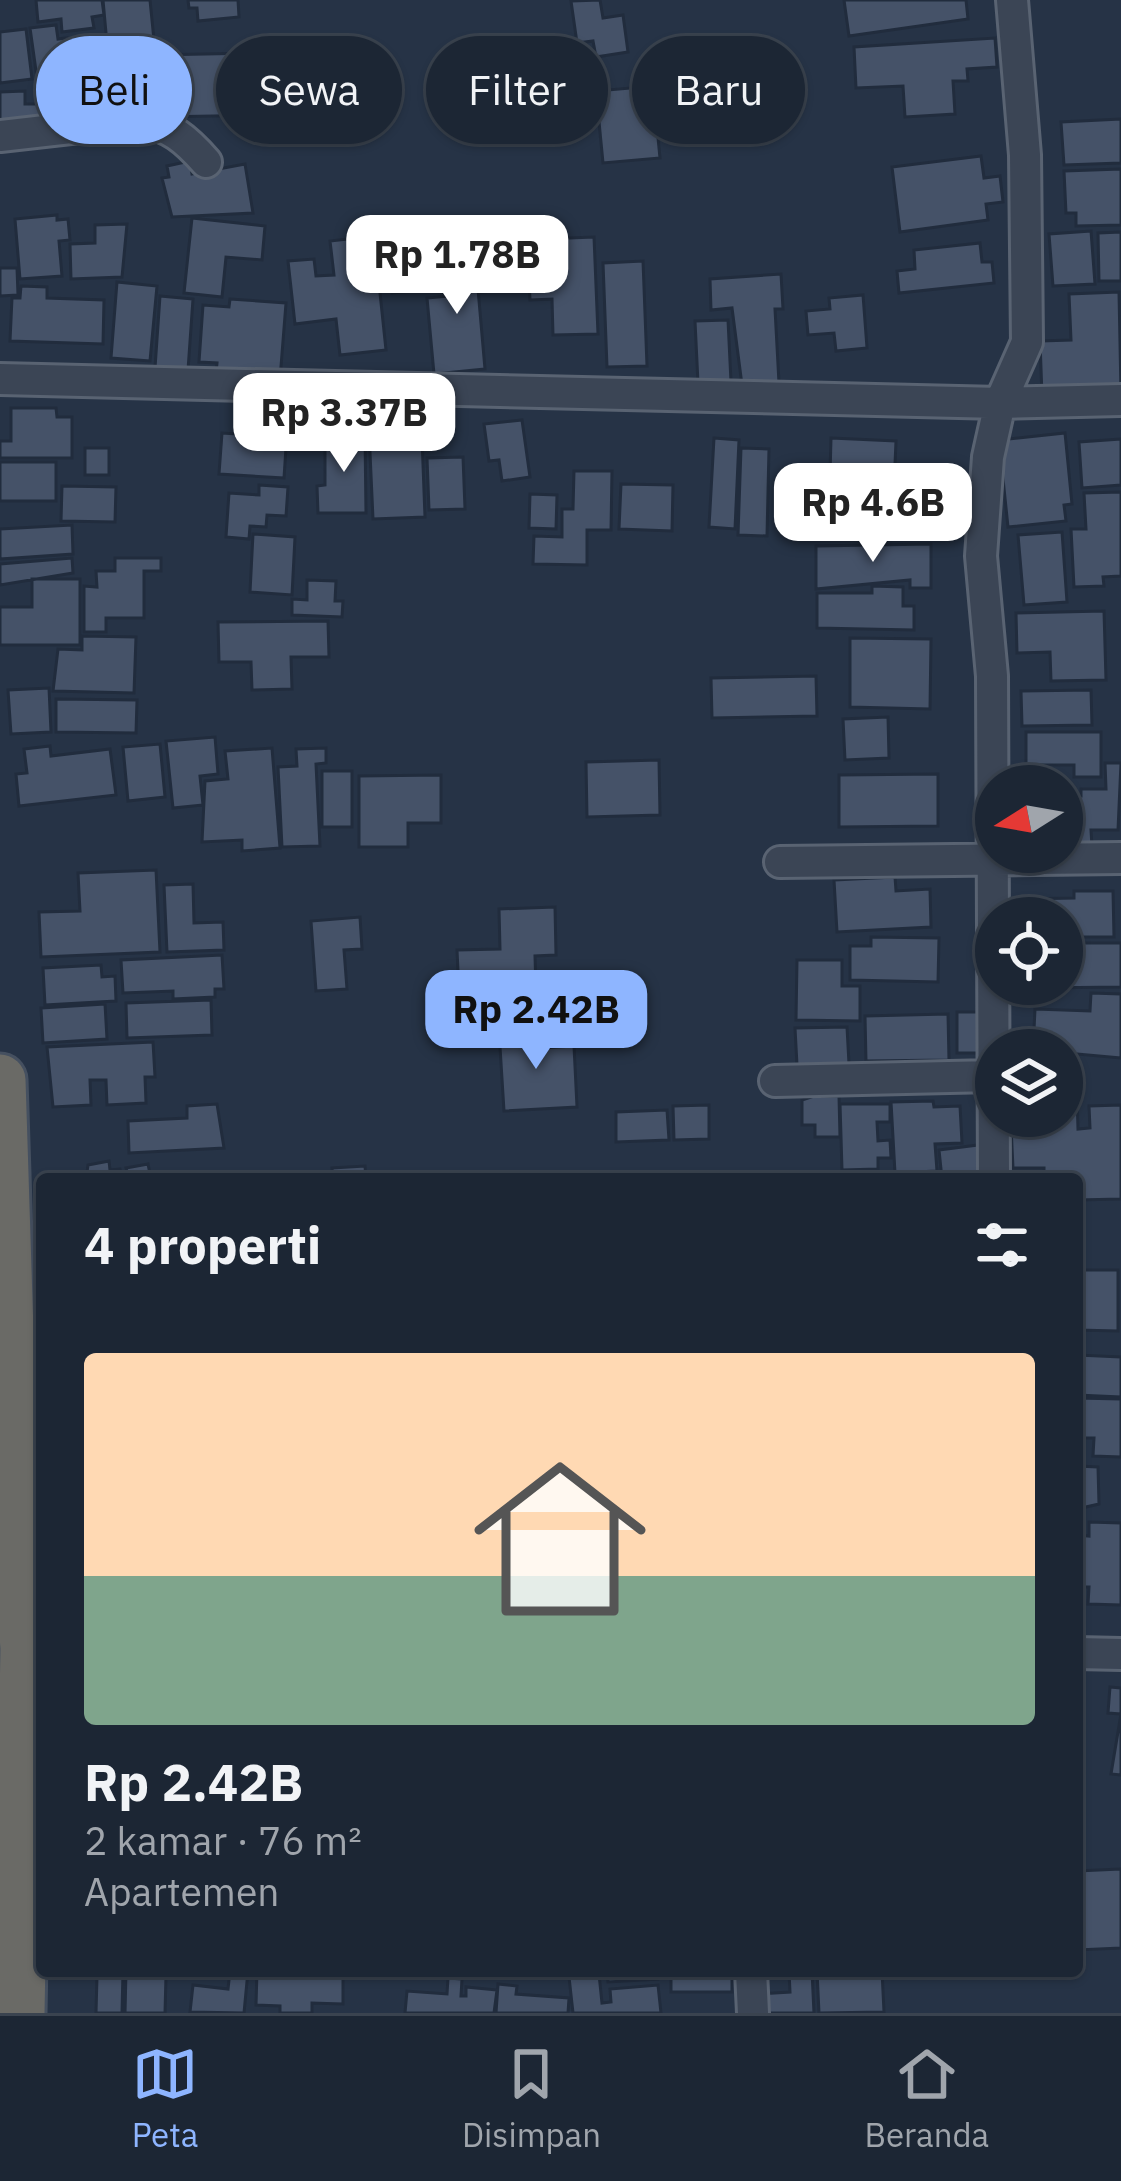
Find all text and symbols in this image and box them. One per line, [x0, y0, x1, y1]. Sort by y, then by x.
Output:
chip: Beli [36, 36, 192, 144]
chip: Sewa [216, 36, 402, 144]
chip: Filter [426, 36, 608, 144]
chip: Baru [632, 36, 805, 144]
pin: Rp 1.78B [333, 215, 581, 317]
text: Rp 1.78B [373, 228, 541, 279]
pin: Rp 3.37B [220, 373, 468, 475]
text: Rp 3.37B [260, 386, 428, 437]
pin: Rp 4.6B [762, 463, 984, 565]
text: Rp 4.6B [801, 476, 945, 527]
north arrow [975, 765, 1083, 873]
map controls [975, 765, 1083, 1137]
button: locate [975, 897, 1083, 1005]
pin: Rp 2.42B [412, 970, 660, 1072]
text: Rp 2.42B [452, 983, 620, 1034]
button: layers [975, 1029, 1083, 1137]
text: 4 properti [84, 1212, 321, 1278]
icon: filters [969, 1212, 1035, 1278]
icon: home [452, 1431, 668, 1647]
text: Rp 2.42B [84, 1749, 303, 1815]
text: 2 kamar · 76 m² [84, 1815, 362, 1866]
text: Apartemen [84, 1866, 279, 1917]
tab: Peta [132, 2041, 198, 2156]
tab: Disimpan [462, 2041, 601, 2156]
tab: Beranda [864, 2041, 989, 2156]

